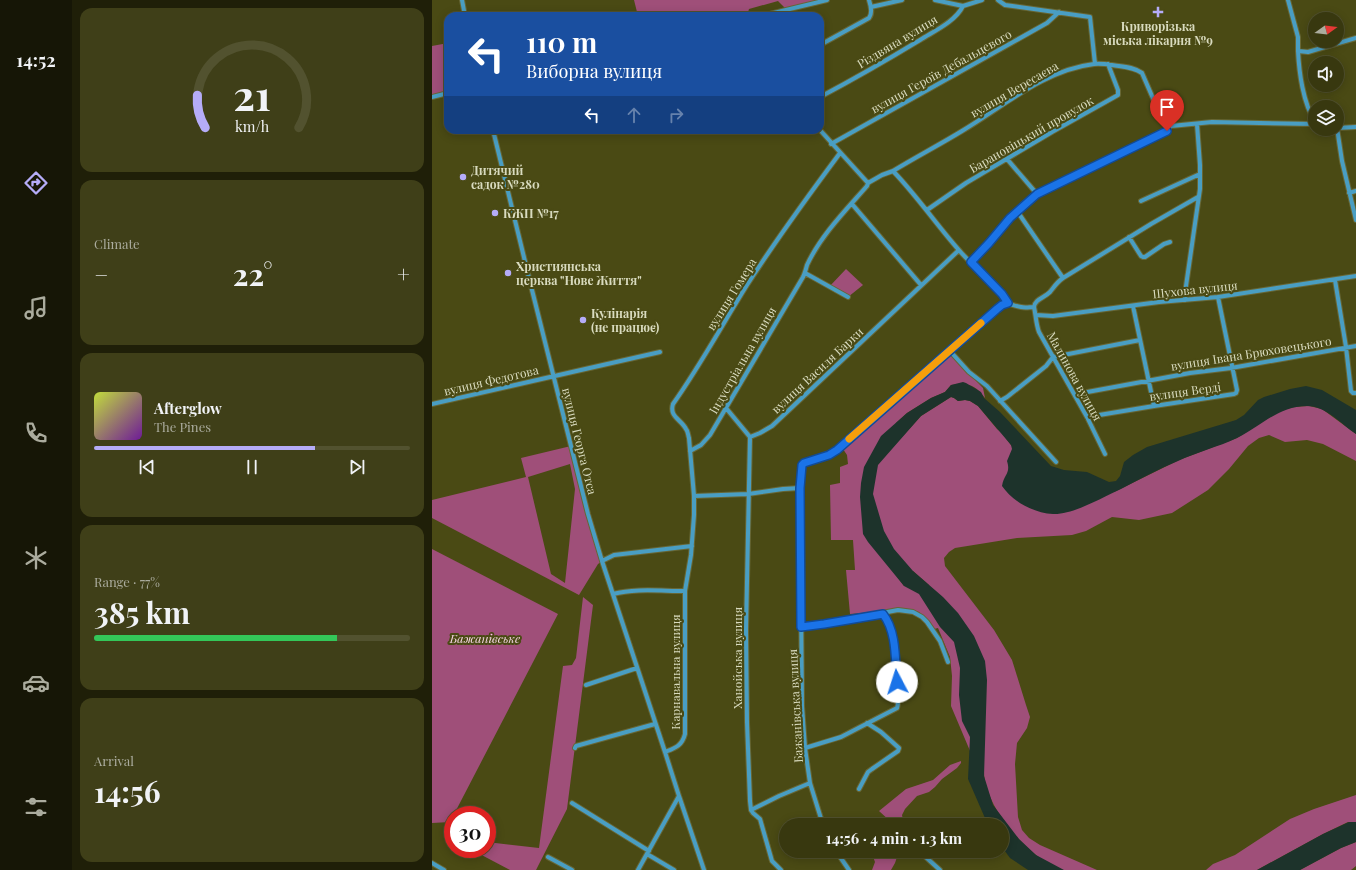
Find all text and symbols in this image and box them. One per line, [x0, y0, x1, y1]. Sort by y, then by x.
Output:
marker: Криворізька міська лікарня №9 [1152, 6, 1164, 18]
street label: Різдвяна вулиця [854, 10, 941, 71]
north arrow [1308, 12, 1344, 48]
map controls [1308, 12, 1344, 136]
place label: Криворізька міська лікарня №9 [1103, 18, 1213, 48]
text: 110 m [526, 23, 597, 60]
street label: вулиця Героїв Дебальцевого [868, 25, 1015, 116]
icon: left [460, 28, 512, 80]
text: 14:52 [16, 48, 56, 72]
button: sound [1308, 56, 1344, 92]
street label: вулиця Вересаєва [967, 57, 1061, 121]
text: Виборна вулиця [526, 59, 662, 83]
text: 21 [233, 66, 271, 121]
pin [1150, 90, 1184, 131]
street label: Барановіцький провулок [966, 92, 1096, 176]
icon: arrive [1156, 96, 1178, 118]
button: layers [1308, 100, 1344, 136]
icon: left [581, 104, 603, 126]
icon: ahead [623, 104, 645, 126]
icon: right [665, 104, 687, 126]
text: km/h [235, 117, 270, 136]
place label: Дитячий садок №280 [471, 162, 540, 192]
icon: directions [22, 169, 50, 197]
marker: Дитячий садок №280 [458, 172, 468, 182]
place label: КЖП №17 [503, 205, 559, 221]
marker: КЖП №17 [490, 208, 500, 218]
text: Climate [94, 235, 140, 252]
text: 22° [233, 254, 273, 294]
street label: вулиця Гомера [702, 255, 760, 333]
place label: Християнська церква "Нове Життя" [516, 258, 642, 288]
text: − [94, 259, 108, 289]
text: + [397, 259, 410, 289]
marker: Християнська церква "Нове Життя" [503, 268, 513, 278]
street label: Шухова вулиця [1152, 277, 1239, 301]
icon: music [22, 294, 50, 322]
street label: Індустріальна вулиця [705, 303, 779, 416]
place label: Кулінарія (не працює) [591, 305, 660, 335]
marker: Кулінарія (не працює) [578, 315, 588, 325]
street label: вулиця Василя Барки [768, 323, 867, 417]
street label: Малинова вулиця [1044, 329, 1106, 424]
street label: вулиця Івана Брюховецького [1170, 332, 1333, 374]
street label: вулиця Федотова [442, 361, 540, 399]
street label: вулиця Верді [1148, 378, 1222, 404]
street label: вулиця Георга Отса [559, 386, 601, 496]
text: Afterglow [154, 398, 222, 418]
text: The Pines [154, 418, 211, 435]
icon: phone [22, 419, 50, 447]
icon: previous [136, 456, 158, 478]
icon: pause [241, 456, 263, 478]
icon: next [346, 456, 368, 478]
icon: climate [22, 544, 50, 572]
text: Range · 77% [94, 573, 160, 590]
text: 385 km [94, 592, 190, 632]
street label: Ханойська вулиця [729, 606, 745, 709]
street label: Карнавальна вулиця [667, 614, 683, 730]
park label: Бажанівське [449, 630, 520, 646]
street label: Бажанівська вулиця [784, 648, 806, 763]
position arrow [876, 661, 918, 703]
icon: car [22, 669, 50, 697]
text: Arrival [94, 752, 134, 769]
text: 14:56 [94, 771, 161, 811]
icon: filters [22, 793, 50, 821]
speed limit sign: 30 [444, 806, 496, 858]
text: 14:56 · 4 min · 1.3 km [826, 828, 962, 848]

